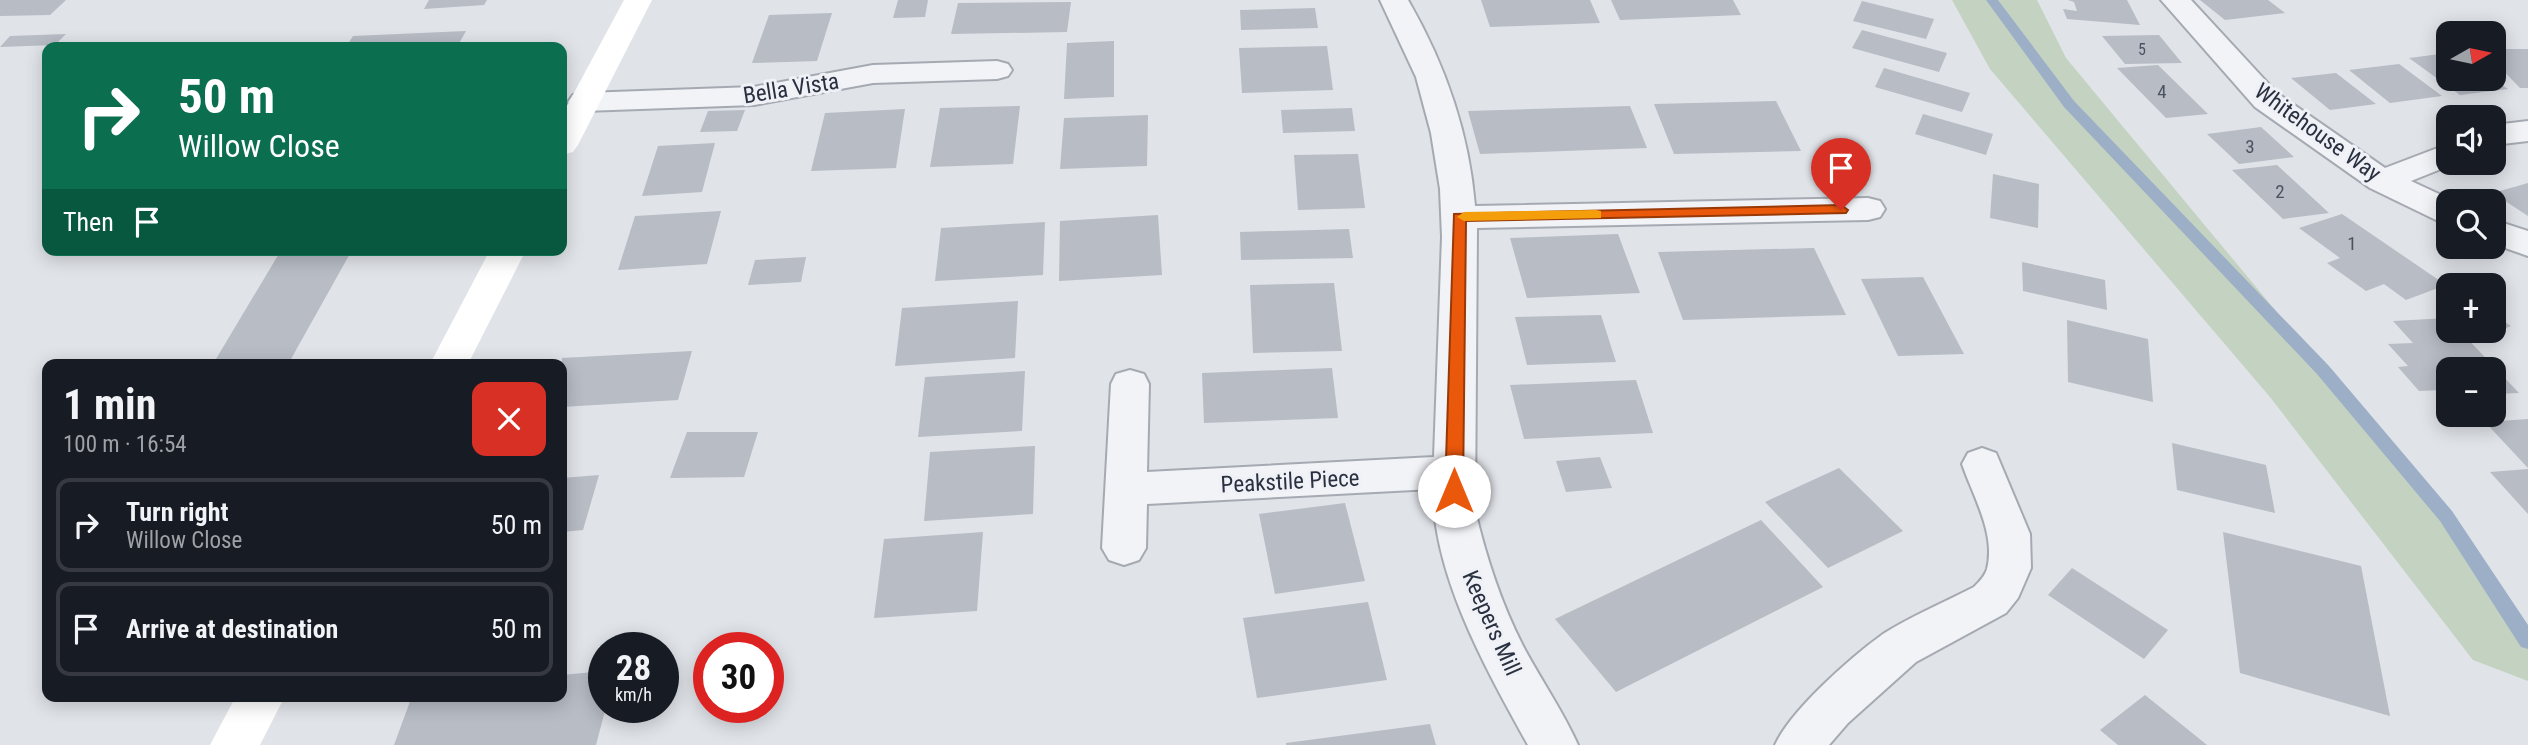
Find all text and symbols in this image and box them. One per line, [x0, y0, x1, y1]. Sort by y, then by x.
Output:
north arrow [2436, 21, 2506, 91]
map controls [2436, 21, 2506, 427]
house number: 5 [2138, 40, 2146, 59]
text: 50 m [178, 68, 275, 125]
street label: Bella Vista [741, 68, 841, 109]
icon: right [63, 70, 154, 161]
street label: Whitehouse Way [2249, 78, 2386, 187]
house number: 4 [2157, 80, 2167, 103]
button: sound [2436, 105, 2506, 175]
text: Willow Close [178, 127, 340, 165]
house number: 3 [2245, 135, 2255, 158]
pin [1811, 138, 1871, 210]
icon: arrive [1822, 149, 1860, 187]
house number: 2 [2275, 180, 2285, 203]
button: search [2436, 189, 2506, 259]
icon: arrive [128, 203, 166, 241]
text: Then [63, 207, 114, 237]
house number: 1 [2347, 232, 2357, 255]
button: + [2436, 273, 2506, 343]
button: − [2436, 357, 2506, 427]
text: 1 min [63, 380, 156, 429]
button: close [472, 382, 546, 456]
text: 100 m · 16:54 [63, 431, 187, 458]
position arrow [1417, 454, 1491, 528]
street label: Peakstile Piece [1220, 464, 1360, 499]
text: Turn right [126, 497, 228, 527]
icon: right [67, 506, 105, 544]
text: 50 m [491, 510, 542, 540]
text: Willow Close [126, 527, 242, 554]
street label: Keepers Mill [1456, 567, 1527, 680]
icon: arrive [67, 610, 105, 648]
text: Arrive at destination [126, 614, 338, 644]
text: 50 m [491, 614, 542, 644]
speed limit sign: 30 [693, 632, 784, 723]
text: 28 [616, 648, 651, 689]
text: km/h [615, 684, 652, 705]

